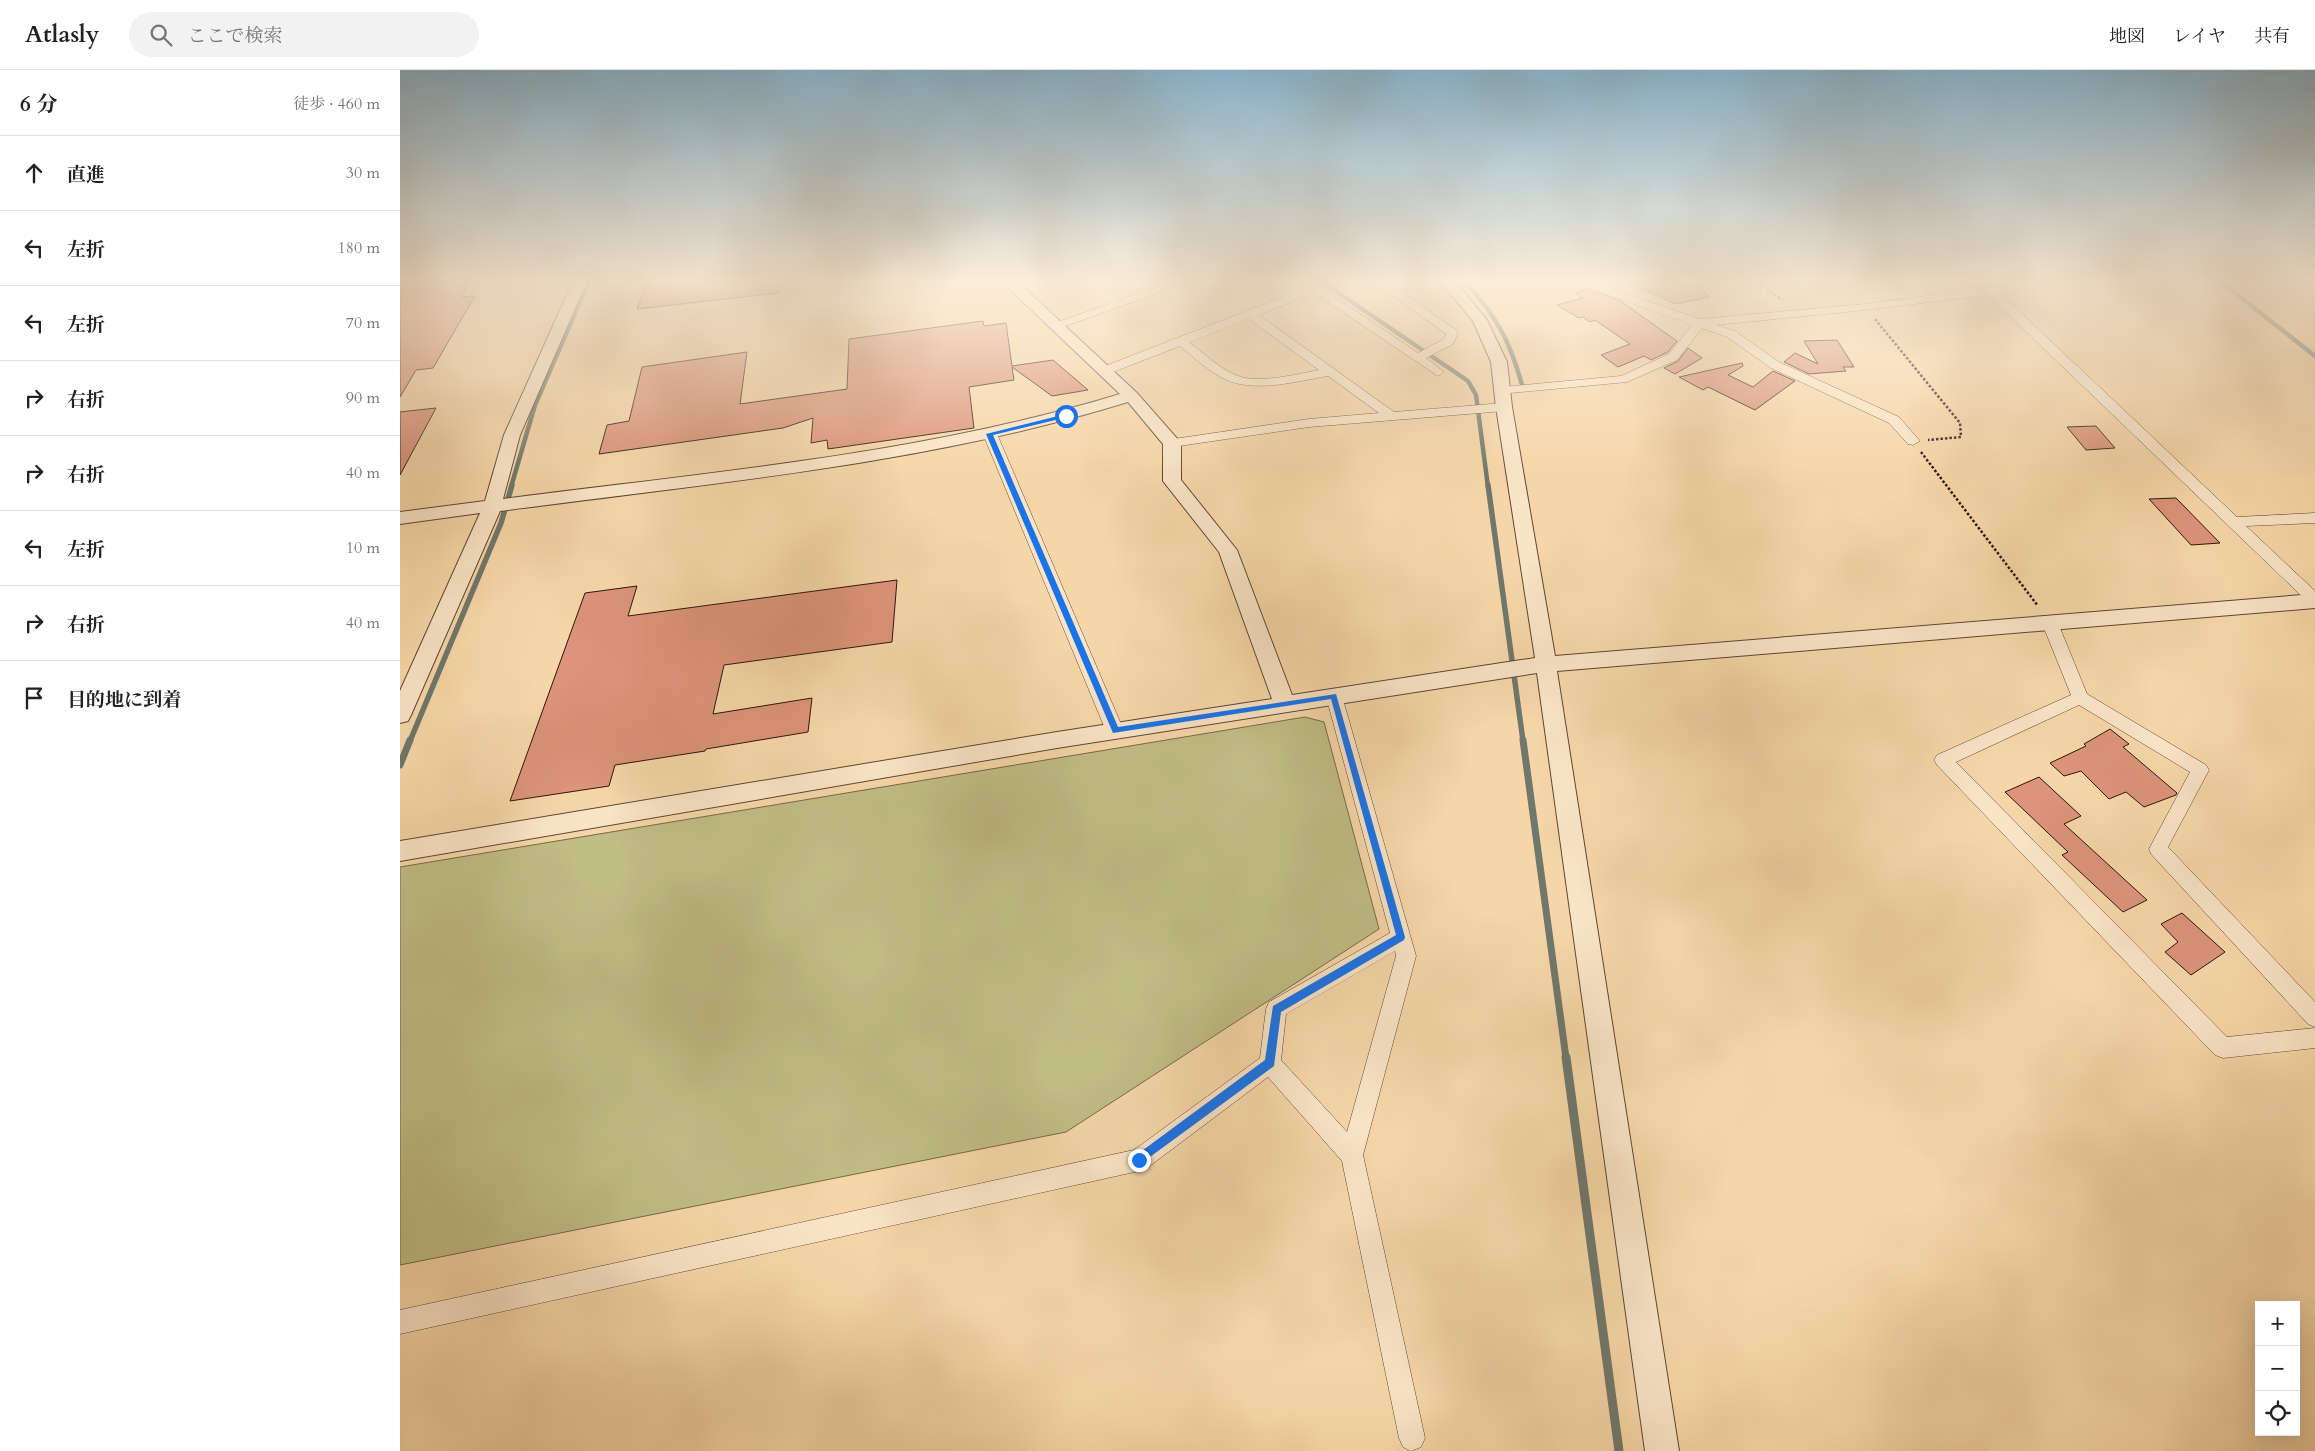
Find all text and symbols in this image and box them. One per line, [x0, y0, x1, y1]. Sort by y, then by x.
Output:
search box [129, 12, 479, 57]
text: Atlasly [25, 18, 99, 51]
icon: search [147, 21, 175, 49]
text: ここで検索 [187, 23, 282, 49]
text: 地図 [2109, 24, 2145, 49]
text: レイヤ [2173, 24, 2226, 49]
text: 共有 [2254, 24, 2290, 49]
text: 6 分 [20, 90, 57, 119]
text: 徒歩 · 460 m [293, 93, 380, 115]
icon: ahead [20, 159, 48, 187]
text: 直進 [67, 162, 105, 188]
text: 30 m [346, 162, 380, 184]
icon: left [20, 234, 48, 262]
text: 左折 [67, 237, 105, 263]
text: 180 m [338, 237, 380, 259]
icon: left [20, 309, 48, 337]
text: 左折 [67, 312, 105, 338]
text: 70 m [346, 312, 380, 334]
icon: right [20, 384, 48, 412]
text: 右折 [67, 387, 105, 413]
text: 90 m [346, 387, 380, 409]
route start [1055, 405, 1078, 428]
icon: right [20, 459, 48, 487]
text: 右折 [67, 462, 105, 488]
text: 40 m [346, 462, 380, 484]
icon: left [20, 534, 48, 562]
text: 左折 [67, 537, 105, 563]
text: 10 m [346, 537, 380, 559]
icon: right [20, 609, 48, 637]
text: 右折 [67, 612, 105, 638]
text: 40 m [346, 612, 380, 634]
icon: arrive [20, 684, 48, 712]
text: 目的地に到着 [67, 687, 181, 713]
route end [1128, 1149, 1151, 1172]
map controls [2255, 1301, 2300, 1436]
button: + [2255, 1301, 2300, 1346]
button: − [2255, 1346, 2300, 1391]
button: locate [2255, 1391, 2300, 1436]

